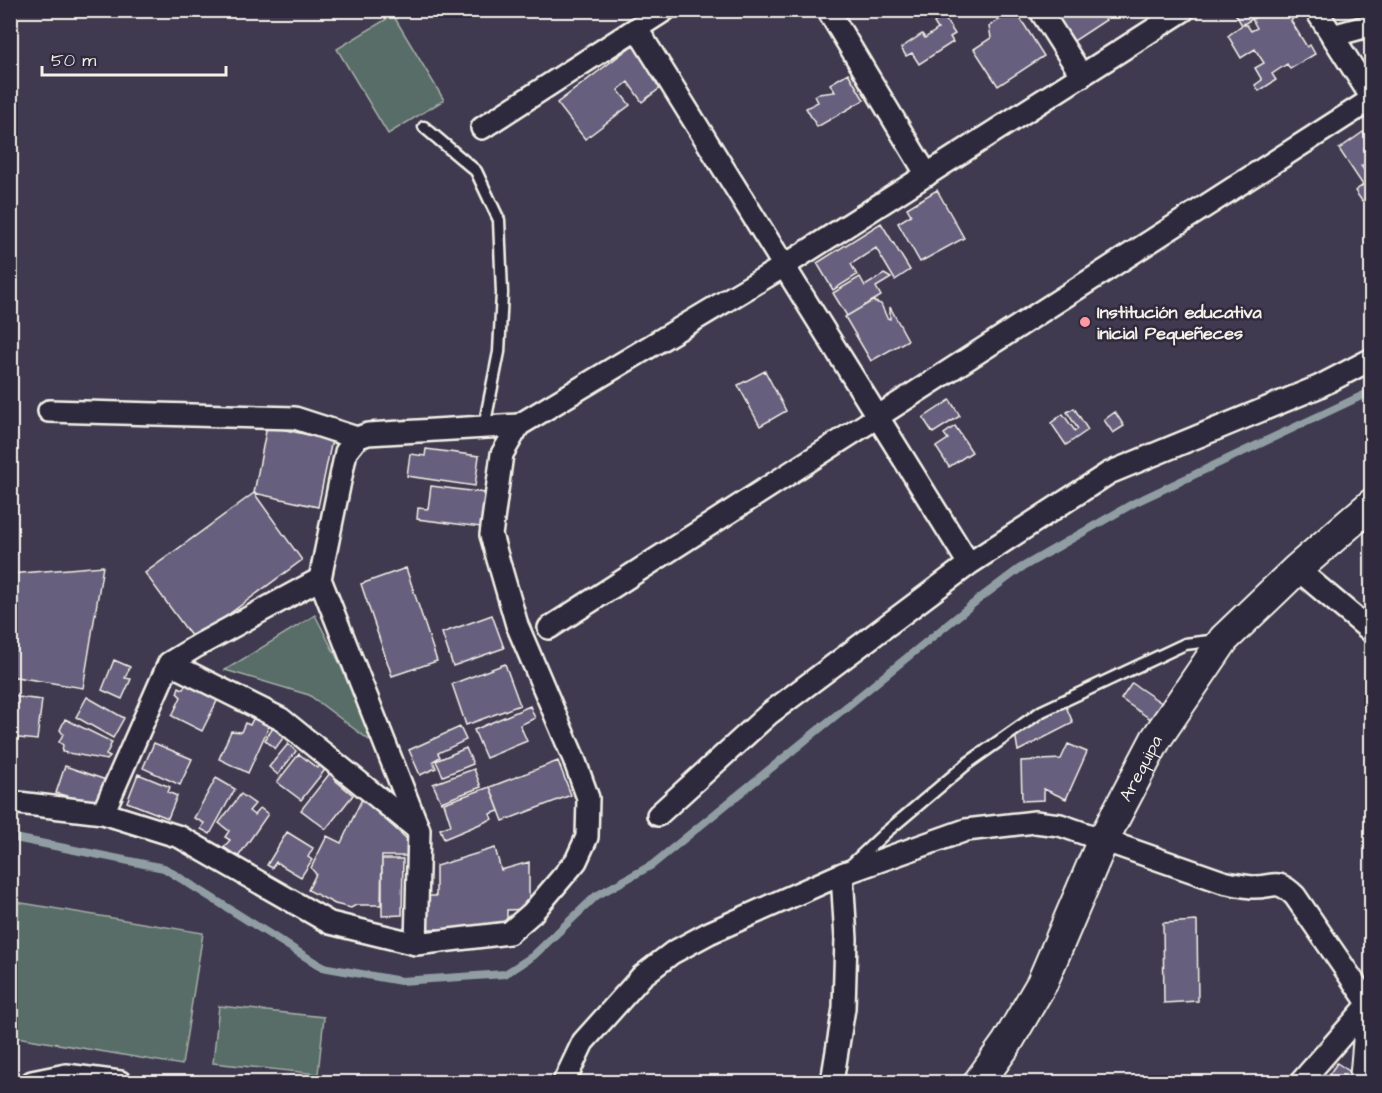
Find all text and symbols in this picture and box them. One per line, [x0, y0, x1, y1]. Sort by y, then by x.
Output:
scale bar [42, 39, 226, 77]
text: 50 m [51, 48, 96, 73]
place label: Institución educativa inicial Pequeñeces [1097, 300, 1263, 346]
marker: Institución educativa inicial Pequeñeces [1078, 315, 1092, 329]
street label: Arequipa [1113, 731, 1168, 806]

